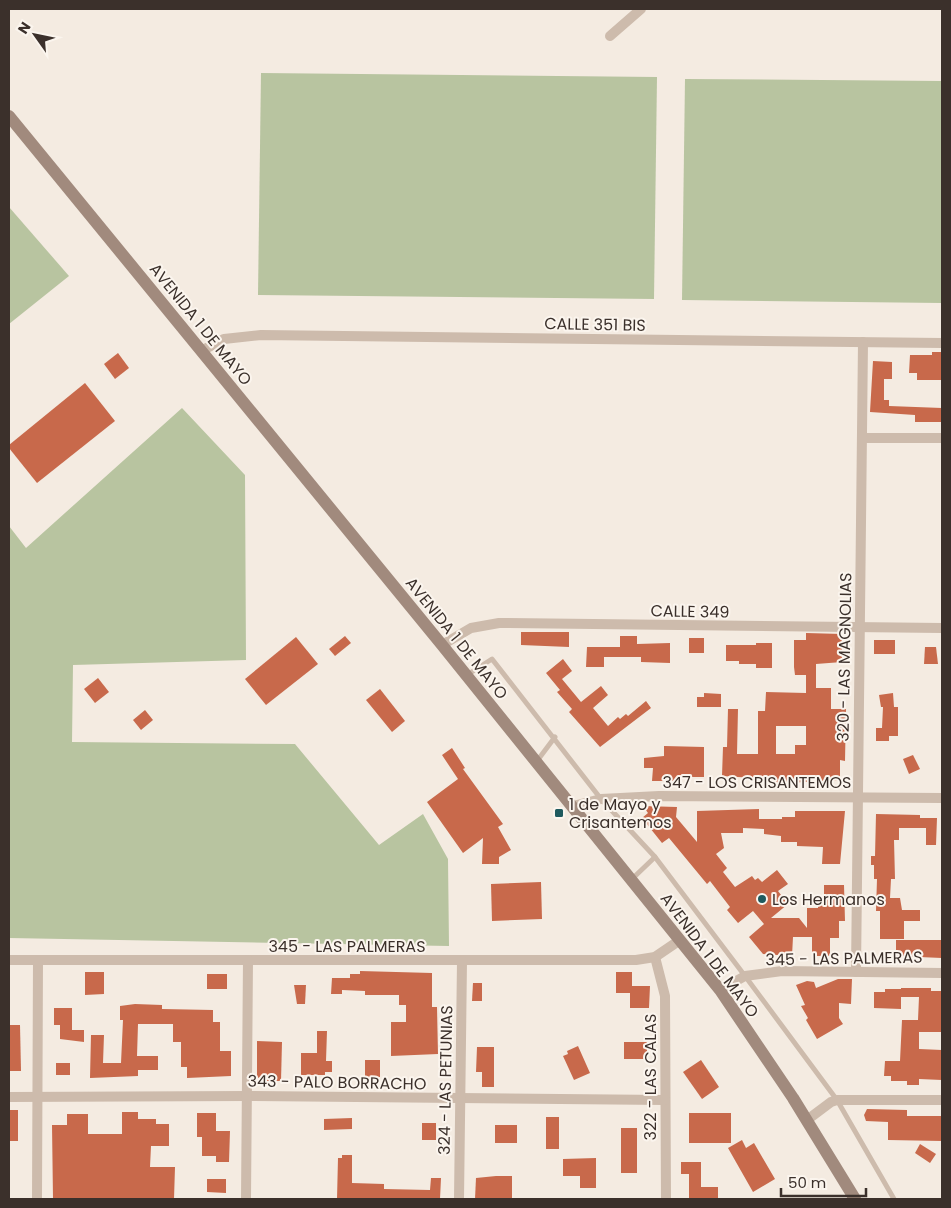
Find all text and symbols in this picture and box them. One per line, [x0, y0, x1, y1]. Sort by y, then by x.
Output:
north arrow [10, 10, 60, 60]
text: N [13, 18, 35, 38]
street label: AVENIDA 1 DE MAYO [144, 258, 257, 390]
street label: CALLE 351 BIS [544, 312, 646, 337]
street label: AVENIDA 1 DE MAYO [400, 572, 513, 704]
street label: 320 - LAS MAGNOLIAS [832, 572, 857, 742]
street label: CALLE 349 [650, 599, 730, 624]
street label: 347 - LOS CRISANTEMOS [663, 771, 851, 794]
place label: 1 de Mayo y Crisantemos [569, 793, 671, 834]
marker: 1 de Mayo y Crisantemos [553, 807, 565, 819]
street label: AVENIDA 1 DE MAYO [655, 888, 764, 1023]
place label: Los Hermanos [772, 888, 885, 911]
marker: Los Hermanos [756, 893, 768, 905]
street label: 345 - LAS PALMERAS [268, 935, 426, 958]
street label: 345 - LAS PALMERAS [765, 946, 923, 971]
street label: 324 - LAS PETUNIAS [433, 1005, 458, 1155]
street label: 322 - LAS CALAS [639, 1014, 662, 1140]
street label: 343 - PALO BORRACHO [247, 1069, 427, 1096]
scale bar [781, 1166, 866, 1198]
text: 50 m [788, 1172, 826, 1193]

